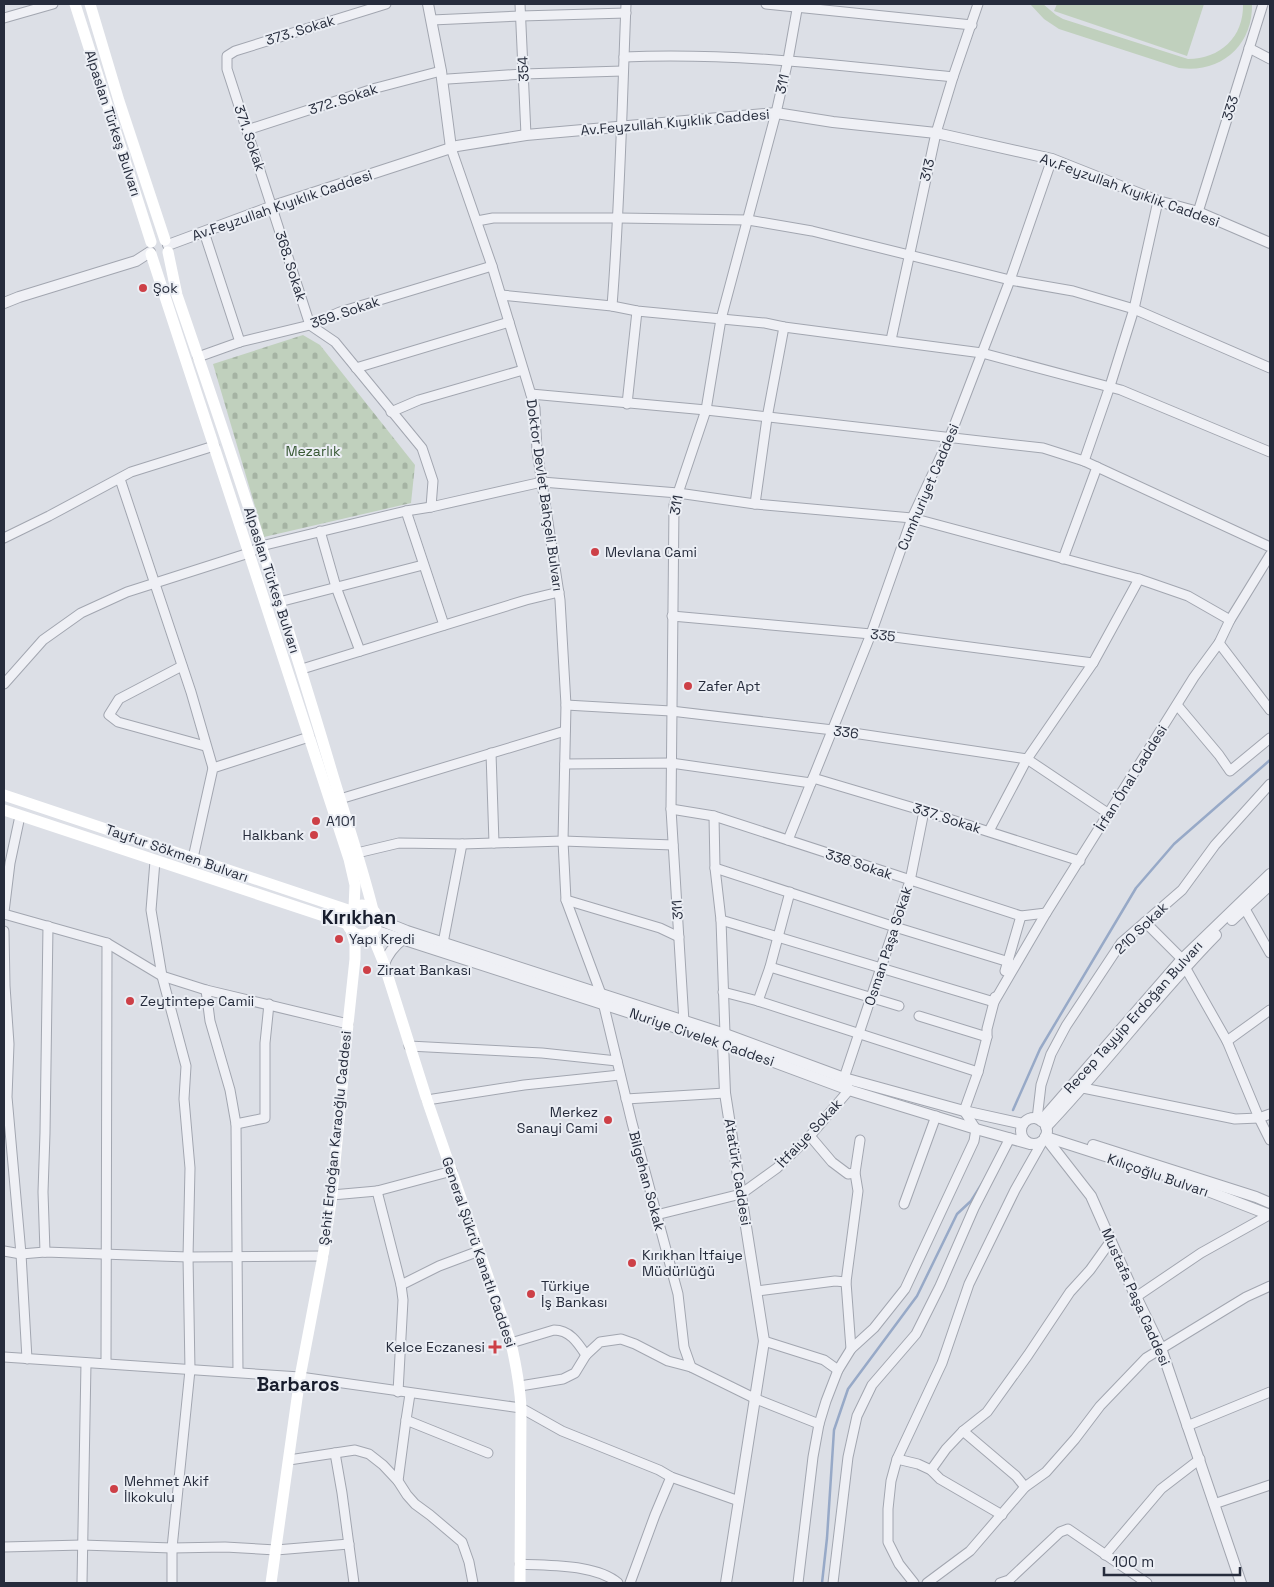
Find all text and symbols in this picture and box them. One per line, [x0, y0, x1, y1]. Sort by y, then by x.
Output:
street label: 373. Sokak [263, 11, 337, 49]
street label: Alpaslan Türkeş Bulvarı [81, 48, 145, 198]
street label: 354 [513, 56, 533, 82]
street label: 311 [771, 72, 793, 96]
street label: 372. Sokak [306, 79, 380, 119]
street label: 333 [1218, 93, 1242, 123]
street label: 371. Sokak [230, 102, 270, 174]
street label: Av.Feyzullah Kıyıklık Caddesi [580, 105, 770, 139]
street label: Av.Feyzullah Kıyıklık Caddesi [1038, 149, 1222, 231]
street label: 313 [916, 157, 938, 183]
street label: Av.Feyzullah Kıyıklık Caddesi [189, 166, 375, 244]
street label: 368. Sokak [271, 229, 311, 304]
place label: Şok [153, 279, 178, 297]
marker: Şok [137, 282, 149, 294]
street label: 359. Sokak [308, 292, 382, 332]
street label: Doktor Devlet Bahçeli Bulvarı [523, 398, 567, 592]
street label: Cumhuriyet Caddesi [893, 421, 963, 553]
park label: Mezarlık [285, 442, 341, 460]
street label: 311 [665, 494, 687, 516]
street label: Alpaslan Türkeş Bulvarı [240, 505, 304, 655]
place label: Mevlana Cami [605, 543, 697, 561]
marker: Mevlana Cami [589, 546, 601, 558]
street label: 335 [869, 625, 897, 645]
place label: Zafer Apt [698, 677, 761, 695]
marker: Zafer Apt [682, 680, 694, 692]
street label: 336 [832, 721, 860, 743]
street label: İrfan Önal Caddesi [1091, 722, 1171, 834]
street label: 337. Sokak [911, 799, 984, 838]
place label: A101 [326, 812, 356, 830]
marker: A101 [310, 815, 322, 827]
street label: Tayfur Sökmen Bulvarı [103, 820, 251, 886]
place label: Halkbank [243, 826, 304, 844]
marker: Halkbank [308, 829, 320, 841]
street label: 338 Sokak [823, 845, 895, 883]
street label: Osman Paşa Sokak [860, 884, 916, 1008]
street label: 210 Sokak [1111, 898, 1172, 958]
street label: 311 [667, 899, 687, 921]
district label: Kırıkhan [322, 905, 396, 930]
place label: Yapı Kredi [349, 930, 415, 948]
marker: Yapı Kredi [333, 933, 345, 945]
street label: Recep Tayyip Erdoğan Bulvarı [1060, 937, 1206, 1097]
place label: Ziraat Bankası [377, 961, 471, 979]
marker: Ziraat Bankası [361, 964, 373, 976]
place label: Zeytintepe Camii [140, 992, 254, 1010]
marker: Zeytintepe Camii [124, 995, 136, 1007]
street label: Nuriye Civelek Caddesi [627, 1004, 777, 1070]
street label: Şehit Erdoğan Karaoğlu Caddesi [315, 1030, 355, 1246]
street label: İtfaiye Sokak [773, 1094, 846, 1171]
place label: Merkez Sanayi Cami [517, 1103, 598, 1137]
marker: Merkez Sanayi Cami [602, 1114, 614, 1126]
street label: Atatürk Caddesi [721, 1117, 755, 1227]
street label: Bilgehan Sokak [625, 1129, 669, 1233]
street label: Kılıçoğlu Bulvarı [1105, 1149, 1211, 1201]
street label: General Şükrü Kanatlı Caddesi [438, 1154, 520, 1350]
street label: Mustafa Paşa Caddesi [1098, 1225, 1174, 1369]
place label: Kırıkhan İtfaiye Müdürlüğü [642, 1246, 743, 1280]
marker: Kırıkhan İtfaiye Müdürlüğü [626, 1257, 638, 1269]
place label: Türkiye İş Bankası [541, 1277, 607, 1311]
marker: Türkiye İş Bankası [525, 1288, 537, 1300]
place label: Kelce Eczanesi [386, 1338, 485, 1356]
marker: Kelce Eczanesi [489, 1341, 501, 1353]
district label: Barbaros [257, 1372, 340, 1397]
place label: Mehmet Akif İlkokulu [124, 1472, 209, 1506]
marker: Mehmet Akif İlkokulu [108, 1483, 120, 1495]
scale bar [1104, 1544, 1240, 1576]
text: 100 m [1112, 1552, 1154, 1571]

